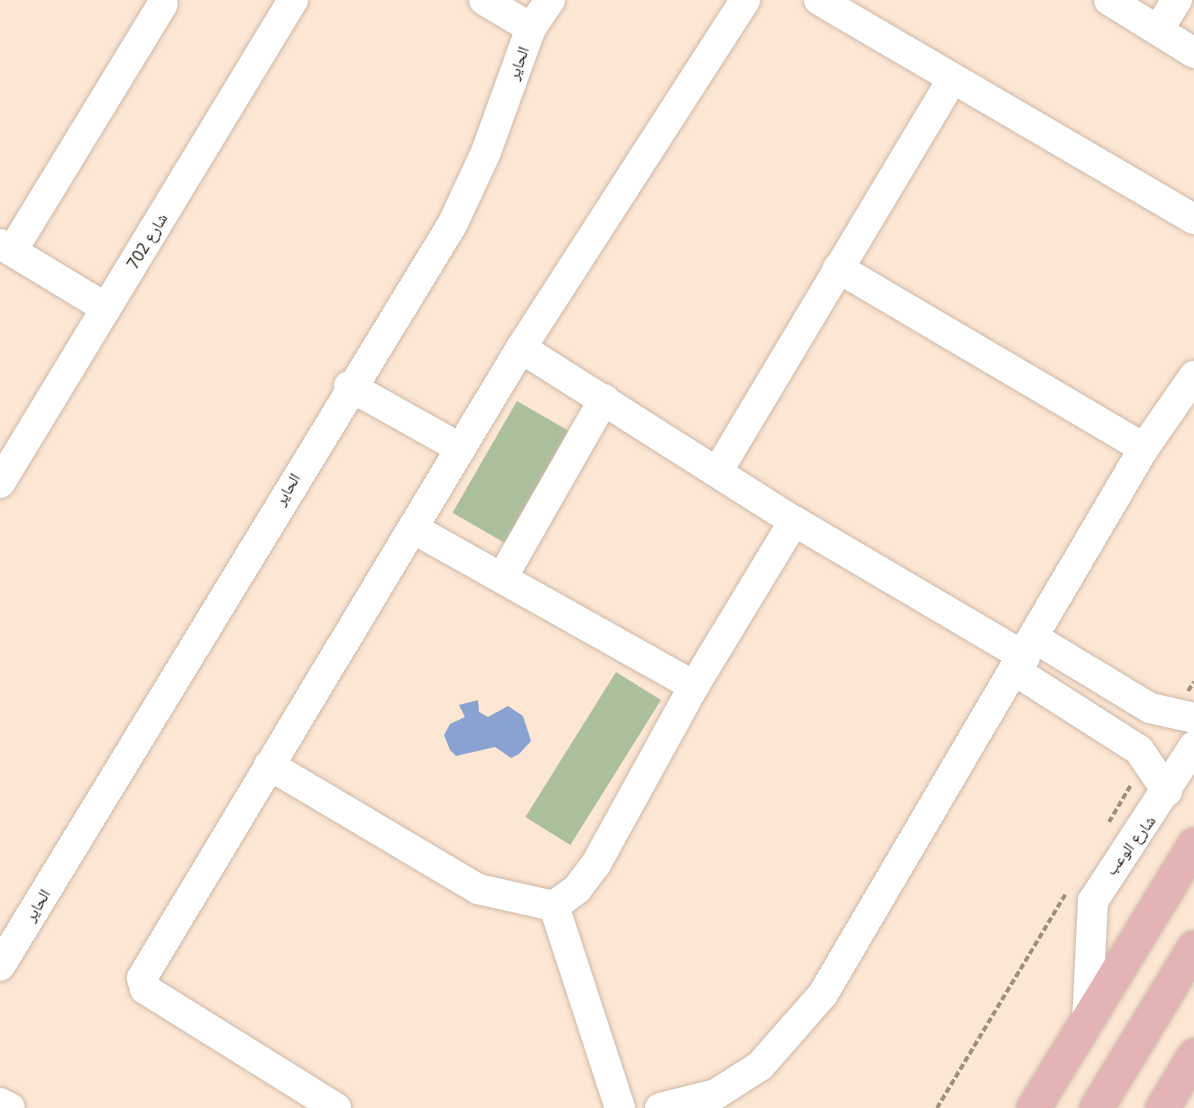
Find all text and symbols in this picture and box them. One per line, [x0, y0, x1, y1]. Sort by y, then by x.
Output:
street label: الحاير [503, 44, 533, 82]
street label: شارع 702 [123, 209, 171, 273]
street label: الحاير [270, 470, 304, 508]
street label: شارع الوعب [1101, 811, 1159, 879]
street label: الحاير [20, 886, 54, 924]

